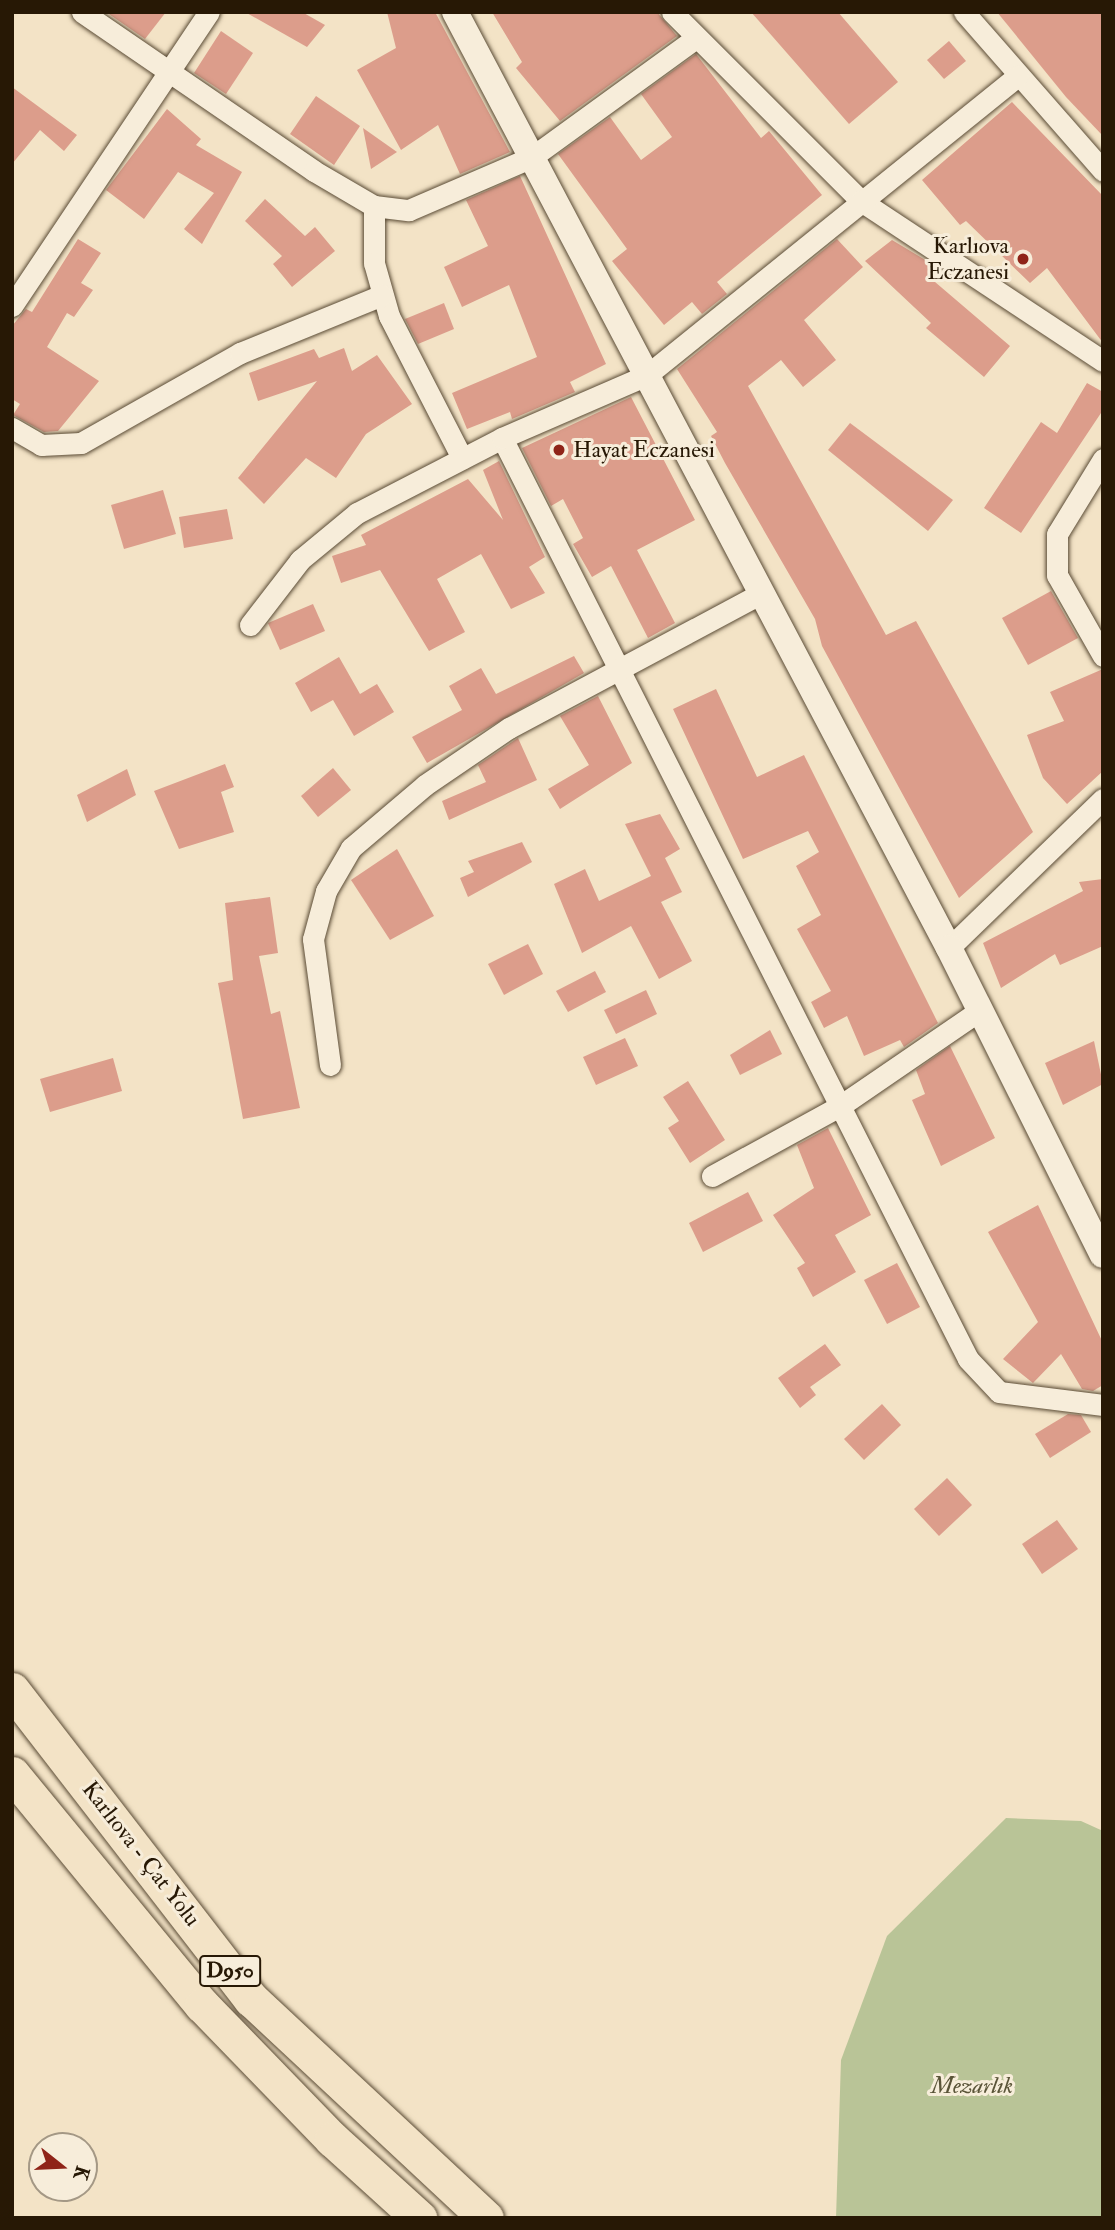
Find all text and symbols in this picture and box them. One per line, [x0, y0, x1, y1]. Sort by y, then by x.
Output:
place label: Karlıova Eczanesi [927, 232, 1009, 286]
marker: Karlıova Eczanesi [1015, 251, 1031, 267]
place label: Hayat Eczanesi [573, 436, 715, 464]
marker: Hayat Eczanesi [551, 442, 567, 458]
street label: Karlıova - Çat Yolu [76, 1776, 206, 1932]
road number: D950 [198, 1954, 262, 1988]
park label: Mezarlık [931, 2072, 1013, 2100]
north arrow [28, 2132, 98, 2202]
text: K [68, 2163, 95, 2183]

